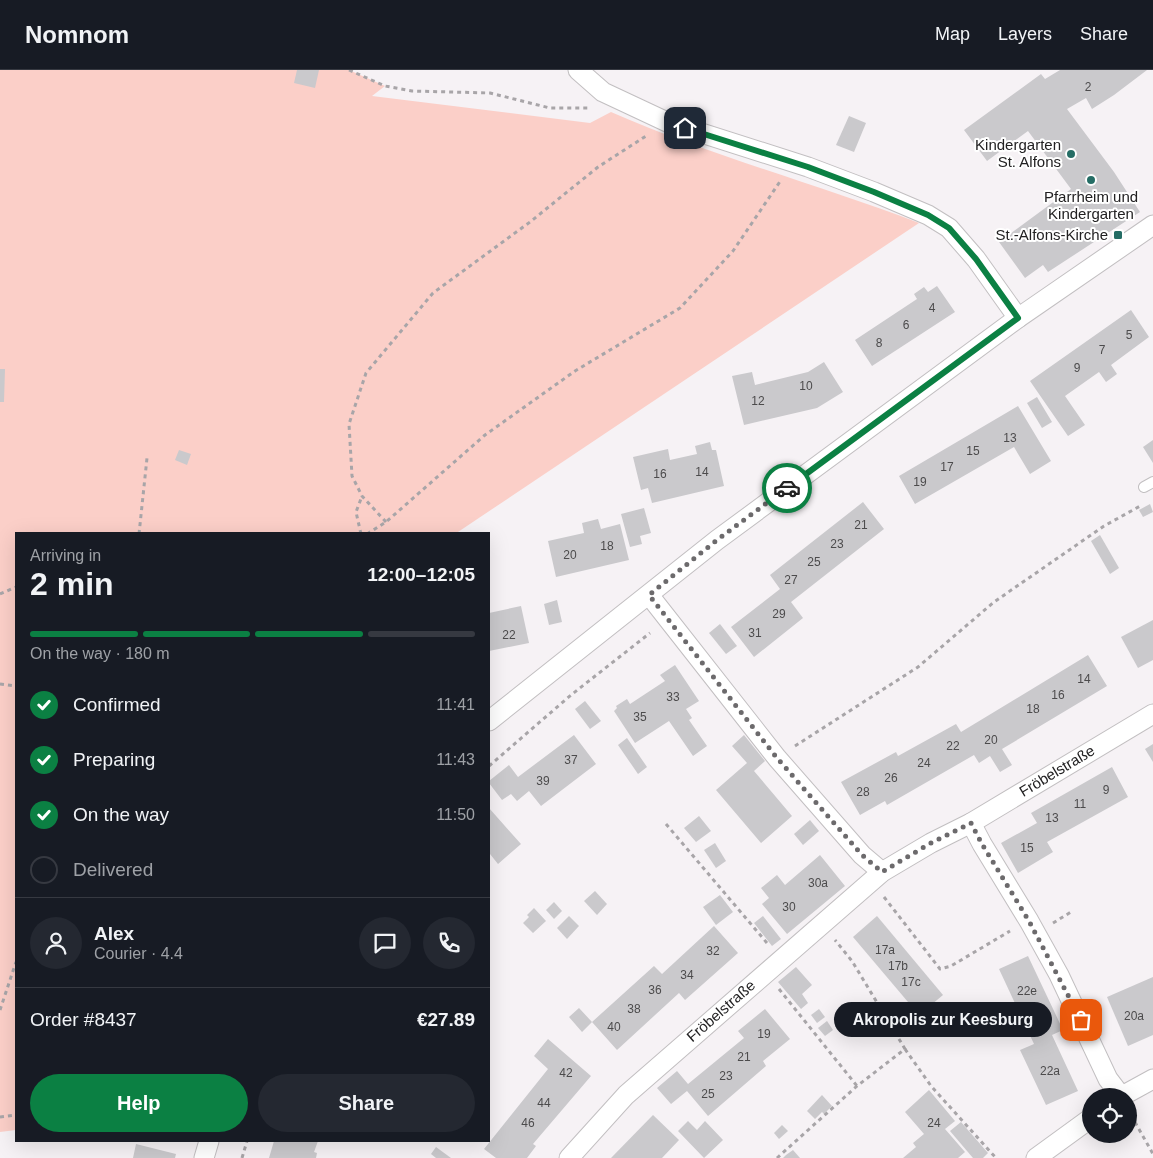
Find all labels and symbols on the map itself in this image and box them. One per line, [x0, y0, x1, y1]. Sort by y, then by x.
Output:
house number: 2 [1085, 80, 1092, 94]
pin [664, 107, 706, 149]
place label: Kindergarten St. Alfons [975, 136, 1061, 170]
marker: Kindergarten St. Alfons [1065, 148, 1077, 160]
marker: Pfarrheim und Kindergarten [1085, 174, 1097, 186]
place label: Pfarrheim und Kindergarten [1044, 188, 1138, 222]
place label: St.-Alfons-Kirche [995, 226, 1108, 243]
marker: St.-Alfons-Kirche [1112, 229, 1124, 241]
house number: 4 [929, 301, 936, 315]
house number: 6 [903, 318, 910, 332]
house number: 5 [1126, 328, 1133, 342]
house number: 8 [876, 336, 883, 350]
house number: 7 [1099, 343, 1106, 357]
house number: 9 [1074, 361, 1081, 375]
house number: 10 [799, 379, 813, 393]
house number: 12 [751, 394, 765, 408]
house number: 13 [1003, 431, 1017, 445]
house number: 15 [966, 444, 980, 458]
house number: 17 [940, 460, 954, 474]
courier [762, 463, 812, 513]
house number: 14 [695, 465, 709, 479]
house number: 16 [653, 467, 667, 481]
house number: 19 [913, 475, 927, 489]
house number: 21 [854, 518, 868, 532]
house number: 23 [830, 537, 844, 551]
house number: 18 [600, 539, 614, 553]
house number: 20 [563, 548, 577, 562]
house number: 25 [807, 555, 821, 569]
house number: 27 [784, 573, 798, 587]
house number: 29 [772, 607, 786, 621]
house number: 31 [748, 626, 762, 640]
house number: 22 [502, 628, 516, 642]
house number: 14 [1077, 672, 1091, 686]
house number: 16 [1051, 688, 1065, 702]
house number: 33 [666, 690, 680, 704]
house number: 18 [1026, 702, 1040, 716]
house number: 35 [633, 710, 647, 724]
house number: 20 [984, 733, 998, 747]
house number: 22 [946, 739, 960, 753]
street label: Fröbelstraße [1016, 741, 1098, 800]
house number: 37 [564, 753, 578, 767]
house number: 24 [917, 756, 931, 770]
house number: 26 [884, 771, 898, 785]
house number: 39 [536, 774, 550, 788]
house number: 9 [1103, 783, 1110, 797]
house number: 28 [856, 785, 870, 799]
house number: 11 [1074, 797, 1087, 811]
house number: 13 [1045, 811, 1059, 825]
house number: 15 [1020, 841, 1034, 855]
house number: 30a [808, 876, 828, 890]
house number: 30 [782, 900, 796, 914]
house number: 17a [875, 943, 895, 957]
house number: 32 [706, 944, 720, 958]
house number: 17b [888, 959, 908, 973]
house number: 34 [680, 968, 694, 982]
house number: 17c [901, 975, 921, 989]
street label: Fröbelstraße [683, 976, 758, 1045]
house number: 36 [648, 983, 662, 997]
house number: 22e [1017, 984, 1037, 998]
pin [1060, 999, 1102, 1041]
house number: 38 [627, 1002, 641, 1016]
callout: Akropolis zur Keesburg [834, 1002, 1051, 1038]
house number: 20a [1124, 1009, 1144, 1023]
house number: 40 [607, 1020, 621, 1034]
house number: 19 [757, 1027, 771, 1041]
house number: 21 [737, 1050, 751, 1064]
house number: 22a [1040, 1064, 1060, 1078]
house number: 42 [559, 1066, 573, 1080]
house number: 23 [719, 1069, 733, 1083]
house number: 25 [701, 1087, 715, 1101]
house number: 44 [537, 1096, 551, 1110]
house number: 46 [521, 1116, 535, 1130]
house number: 24 [927, 1116, 941, 1130]

